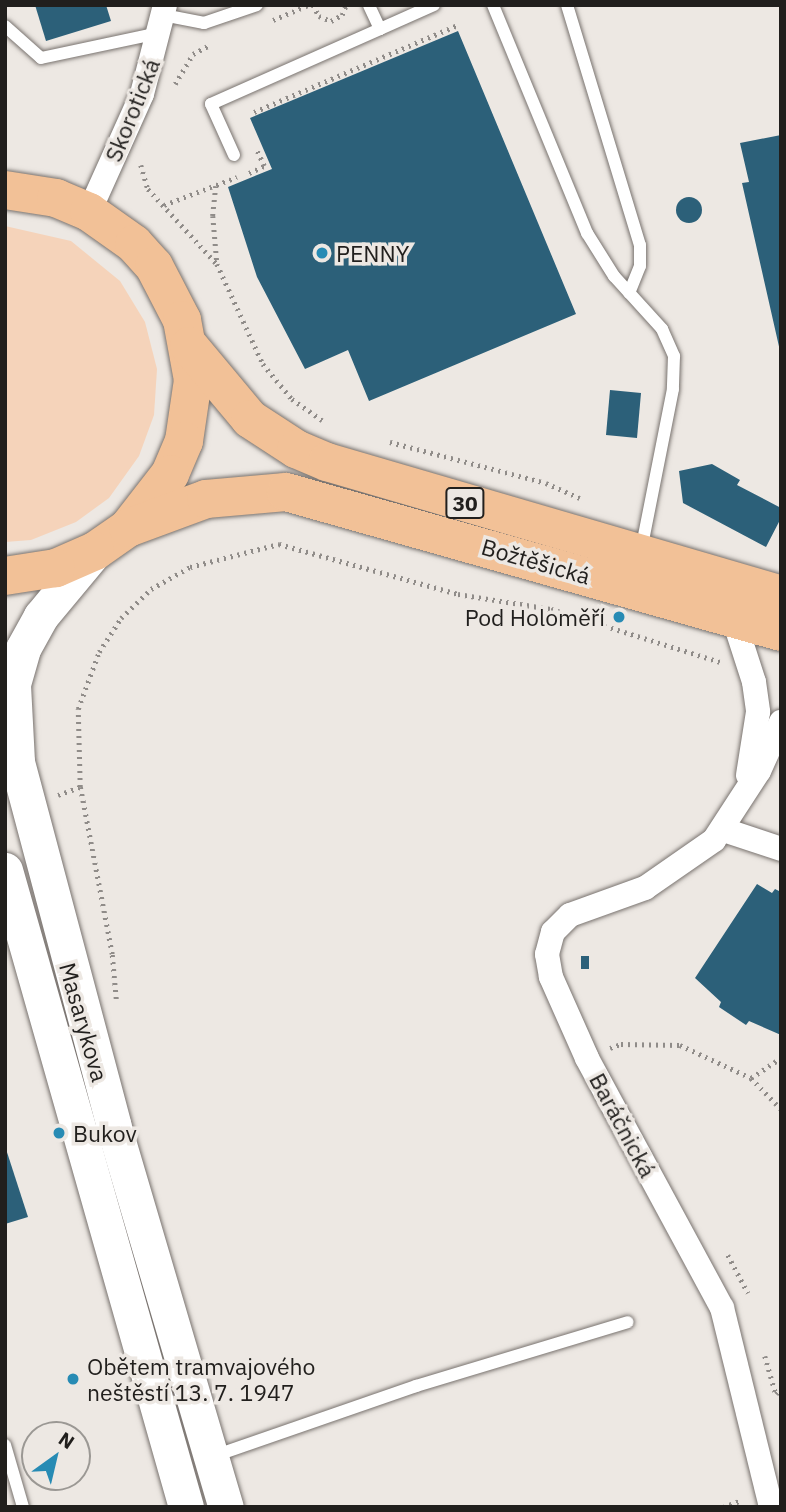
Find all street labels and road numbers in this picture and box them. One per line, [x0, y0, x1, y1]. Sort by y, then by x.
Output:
street label: Skorotická [99, 54, 165, 166]
road number: 30 [444, 486, 486, 520]
street label: Božtěšická [478, 532, 594, 590]
street label: Masarykova [54, 959, 114, 1085]
street label: Baráčnická [584, 1068, 662, 1182]

